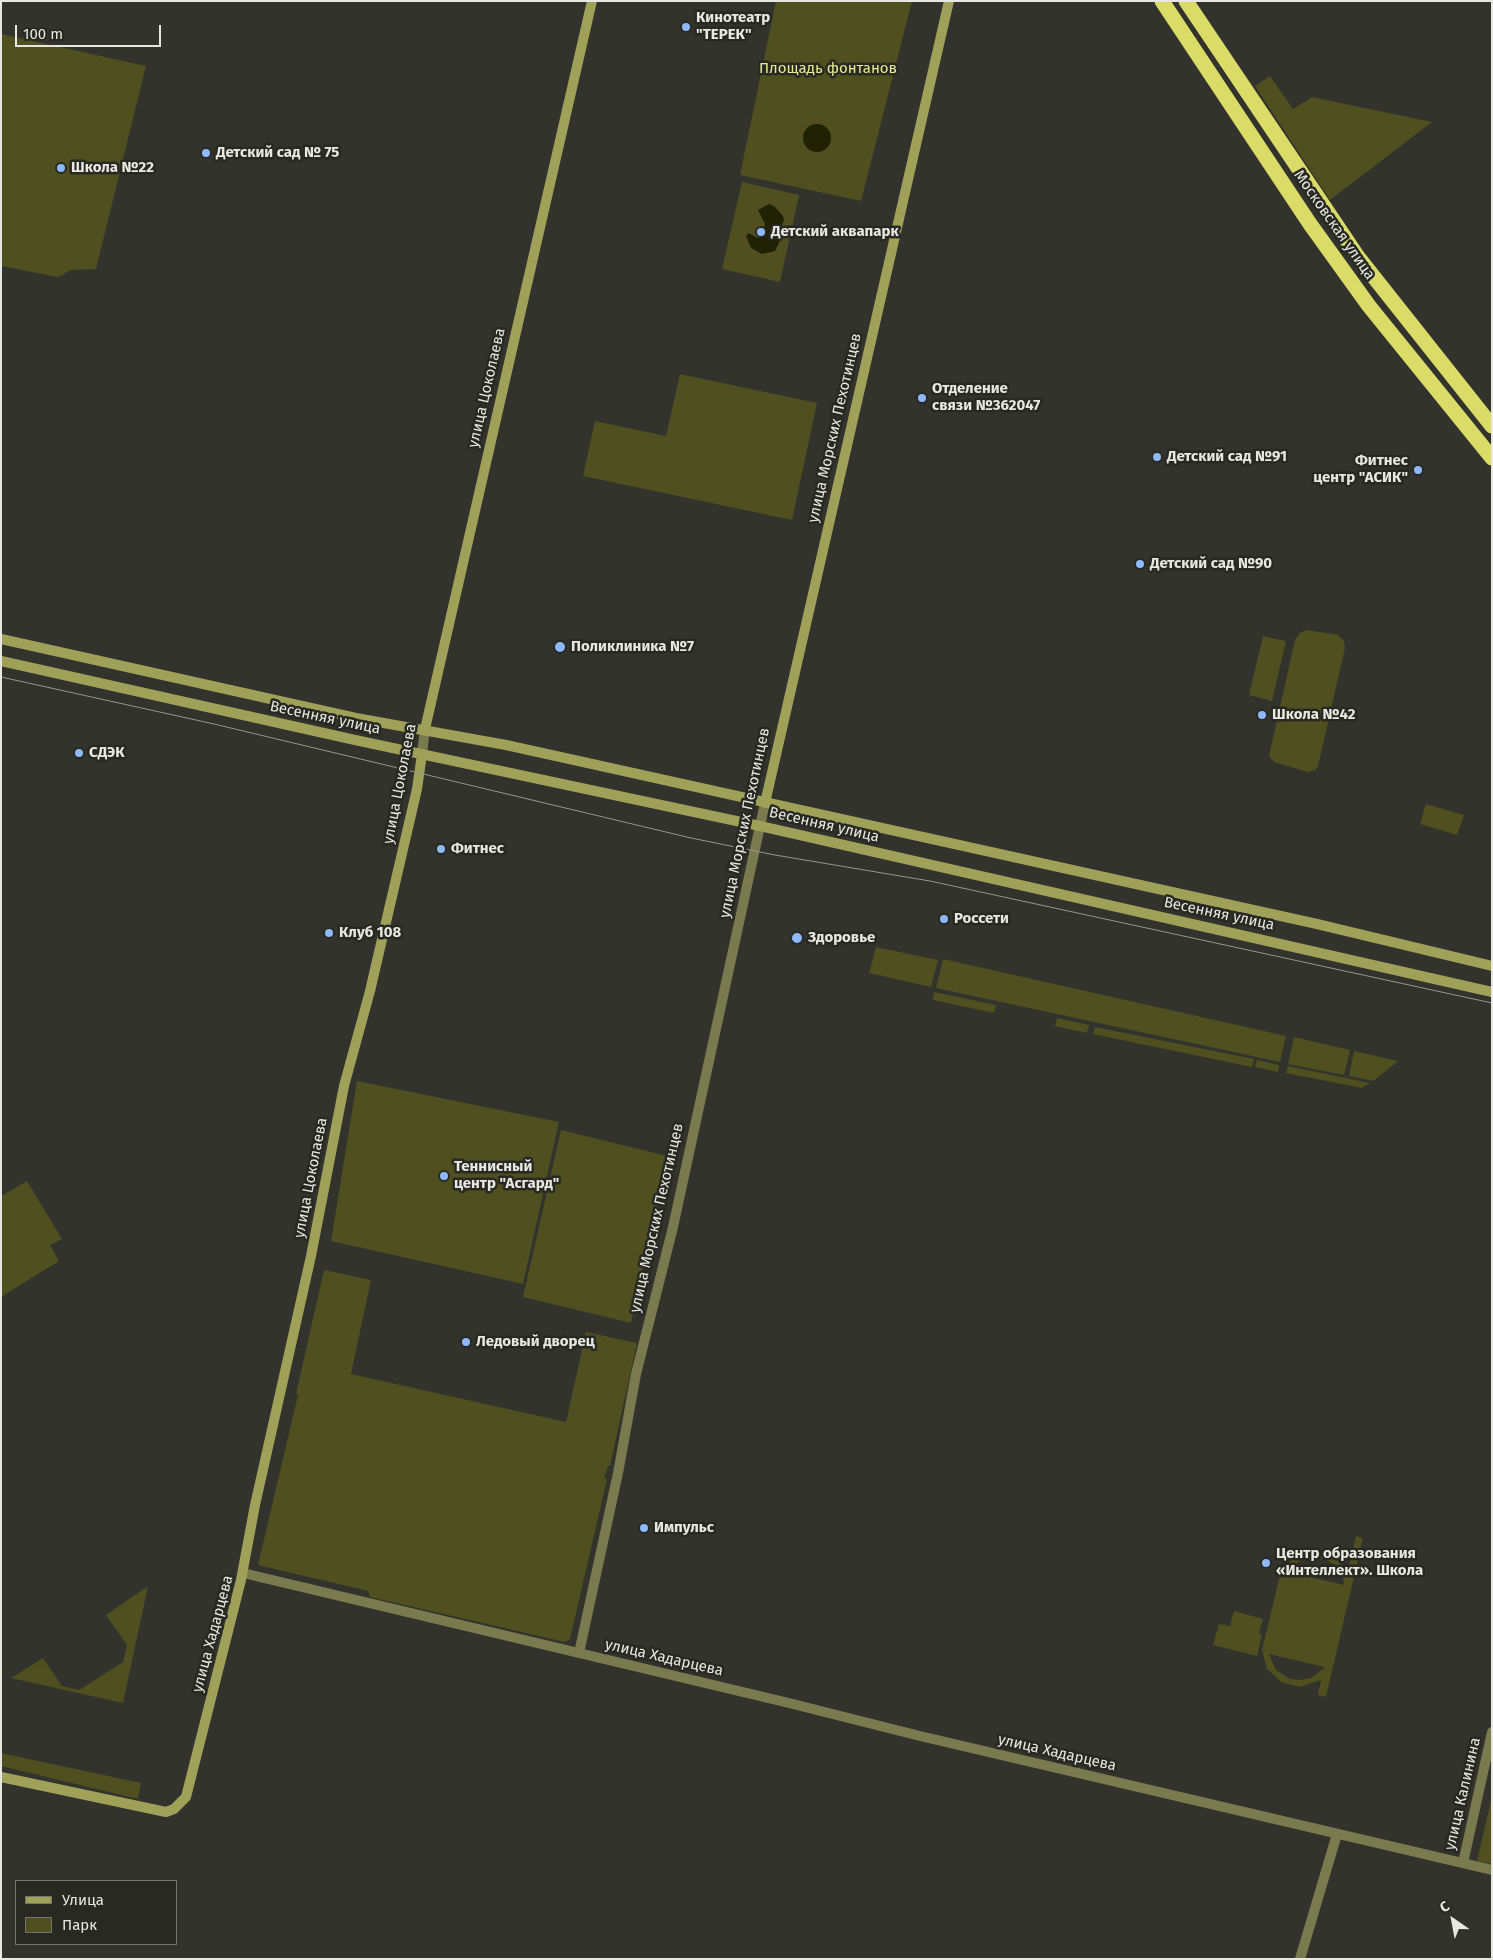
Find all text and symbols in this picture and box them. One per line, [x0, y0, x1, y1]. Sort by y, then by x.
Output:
place label: Кинотеатр "ТЕРЕК" [696, 9, 770, 44]
scale bar [18, 15, 164, 47]
marker: Кинотеатр "ТЕРЕК" [680, 21, 692, 33]
text: 100 m [23, 25, 63, 43]
park label: Площадь фонтанов [759, 60, 897, 78]
place label: Детский сад № 75 [216, 144, 339, 162]
marker: Детский сад № 75 [200, 147, 212, 159]
place label: Школа №22 [71, 159, 154, 177]
marker: Школа №22 [55, 162, 67, 174]
street label: Московская улица [1290, 167, 1378, 283]
place label: Детский аквапарк [771, 223, 899, 241]
marker: Детский аквапарк [755, 226, 767, 238]
street label: улица Цоколаева [464, 326, 510, 450]
street label: улица Морских Пехотинцев [804, 332, 866, 524]
place label: Отделение связи №362047 [932, 380, 1040, 415]
marker: Отделение связи №362047 [916, 392, 928, 404]
place label: Детский сад №91 [1167, 448, 1287, 466]
marker: Детский сад №91 [1151, 451, 1163, 463]
place label: Фитнес центр "АСИК" [1313, 452, 1408, 487]
marker: Фитнес центр "АСИК" [1412, 464, 1424, 476]
place label: Детский сад №90 [1150, 555, 1272, 573]
marker: Детский сад №90 [1134, 558, 1146, 570]
place label: Поликлиника №7 [571, 638, 694, 656]
marker: Поликлиника №7 [553, 640, 567, 654]
street label: Весенняя улица [268, 698, 382, 738]
place label: Школа №42 [1272, 706, 1356, 724]
marker: Школа №42 [1256, 709, 1268, 721]
street label: улица Цоколаева [380, 722, 420, 846]
street label: улица Морских Пехотинцев [716, 726, 774, 920]
place label: СДЭК [89, 744, 125, 762]
marker: СДЭК [73, 747, 85, 759]
street label: Весенняя улица [767, 804, 881, 846]
place label: Фитнес [451, 840, 504, 858]
marker: Фитнес [435, 843, 447, 855]
street label: Весенняя улица [1162, 894, 1276, 934]
place label: Россети [954, 910, 1009, 928]
marker: Россети [938, 913, 950, 925]
place label: Клуб 108 [339, 924, 401, 942]
marker: Клуб 108 [323, 927, 335, 939]
place label: Здоровье [808, 929, 875, 947]
marker: Здоровье [790, 931, 804, 945]
street label: улица Цоколаева [291, 1116, 331, 1240]
street label: улица Морских Пехотинцев [626, 1122, 688, 1314]
place label: Теннисный центр "Асгард" [454, 1158, 559, 1193]
marker: Теннисный центр "Асгард" [438, 1170, 450, 1182]
place label: Ледовый дворец [476, 1333, 595, 1351]
marker: Ледовый дворец [460, 1336, 472, 1348]
place label: Импульс [654, 1519, 714, 1537]
marker: Импульс [638, 1522, 650, 1534]
place label: Центр образования «Интеллект». Школа [1276, 1545, 1423, 1580]
marker: Центр образования «Интеллект». Школа [1260, 1557, 1272, 1569]
street label: улица Хадарцева [189, 1573, 237, 1695]
street label: улица Хадарцева [603, 1636, 725, 1680]
street label: улица Хадарцева [996, 1731, 1118, 1775]
street label: улица Калинина [1441, 1736, 1485, 1852]
legend [15, 1880, 178, 1945]
text: Улица [62, 1891, 104, 1909]
north arrow [1428, 1895, 1478, 1945]
text: С [1437, 1898, 1453, 1916]
text: Парк [62, 1916, 97, 1934]

